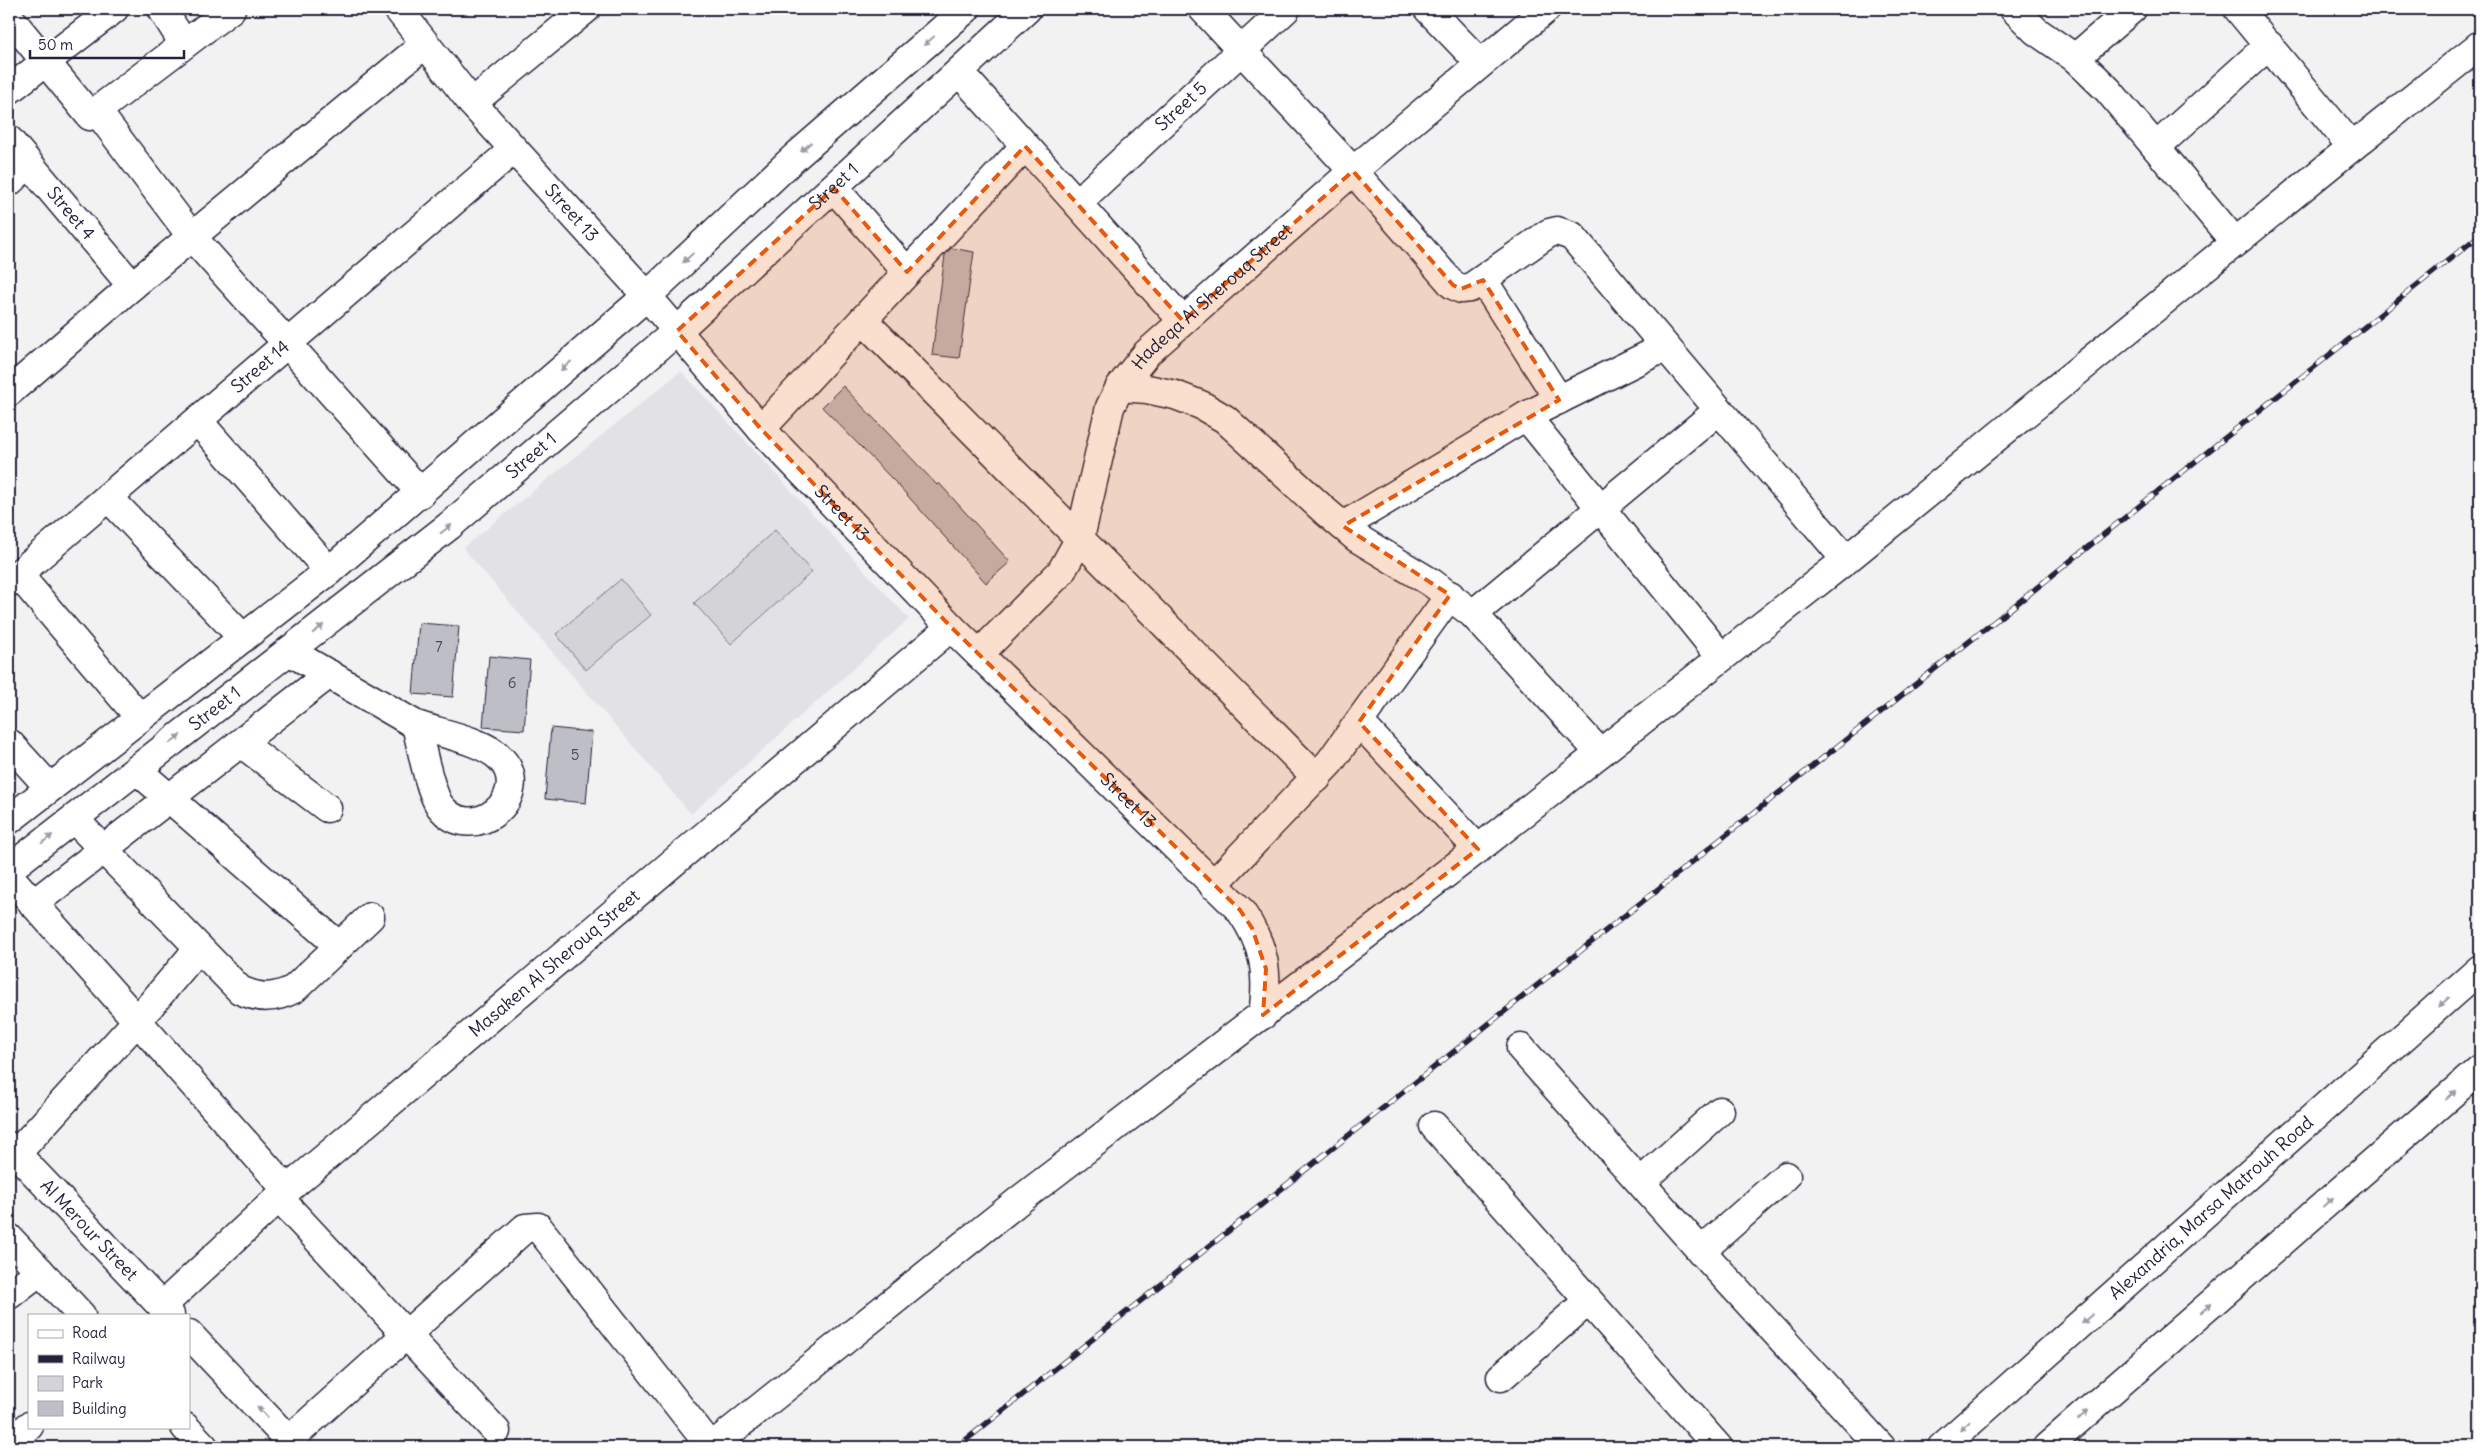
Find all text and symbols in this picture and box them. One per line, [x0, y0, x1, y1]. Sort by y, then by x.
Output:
scale bar [30, 28, 184, 60]
text: 50 m [38, 35, 73, 54]
one-way arrow [923, 35, 936, 46]
street label: Street 5 [1150, 76, 1212, 136]
one-way arrow [801, 141, 813, 153]
street label: Street 1 [804, 158, 863, 215]
street label: Street 13 [540, 179, 604, 246]
street label: Street 4 [42, 182, 100, 245]
street label: Hadeqa Al Sherouq Street [1126, 218, 1297, 374]
one-way arrow [682, 252, 694, 264]
street label: Street 14 [226, 335, 294, 398]
one-way arrow [561, 360, 573, 372]
street label: Street 1 [501, 427, 561, 483]
street label: Street 13 [810, 480, 875, 546]
one-way arrow [439, 523, 452, 534]
one-way arrow [311, 624, 324, 634]
house number: 7 [435, 637, 443, 656]
house number: 6 [508, 673, 516, 692]
street label: Street 1 [184, 681, 245, 736]
one-way arrow [169, 734, 182, 745]
house number: 5 [571, 745, 579, 764]
street label: Street 13 [1096, 768, 1162, 833]
one-way arrow [40, 834, 53, 845]
street label: Masaken Al Sherouq Street [464, 884, 644, 1042]
one-way arrow [2437, 996, 2450, 1007]
one-way arrow [2444, 1089, 2457, 1100]
street label: Alexandria, Marsa Matrouh Road [2104, 1110, 2318, 1304]
street label: Al Merour Street [36, 1174, 143, 1285]
one-way arrow [2322, 1196, 2335, 1207]
one-way arrow [2199, 1303, 2212, 1314]
one-way arrow [2080, 1313, 2093, 1324]
legend [28, 1314, 190, 1428]
text: Road [72, 1323, 107, 1342]
text: Railway [72, 1349, 126, 1368]
text: Park [72, 1373, 103, 1392]
text: Building [72, 1399, 127, 1418]
one-way arrow [256, 1406, 268, 1418]
one-way arrow [2077, 1409, 2089, 1421]
one-way arrow [1959, 1421, 1972, 1432]

